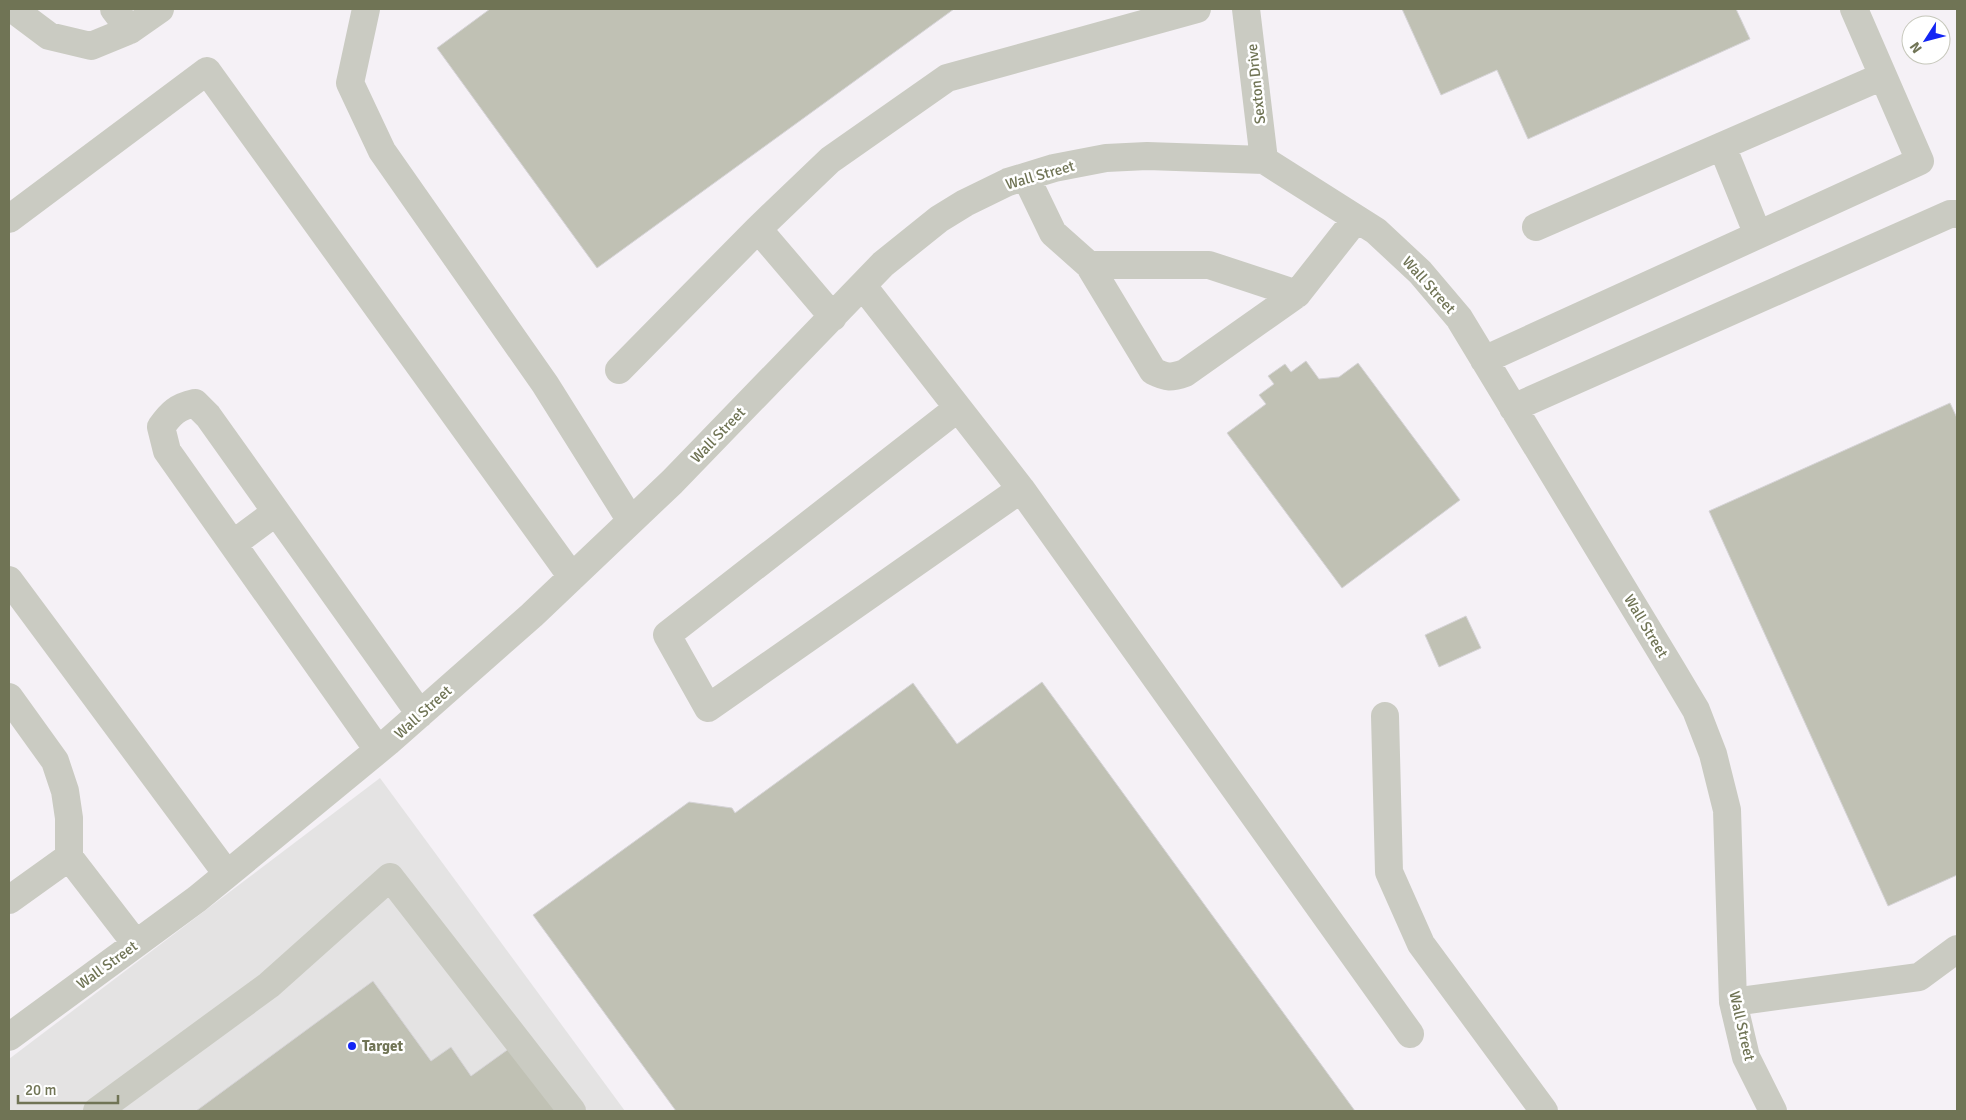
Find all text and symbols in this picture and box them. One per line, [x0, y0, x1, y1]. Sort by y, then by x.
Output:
north arrow [1901, 15, 1951, 65]
text: N [1906, 38, 1926, 56]
street label: Sexton Drive [1243, 43, 1269, 125]
street label: Wall Street [1003, 157, 1077, 193]
street label: Wall Street [1399, 253, 1459, 317]
street label: Wall Street [687, 403, 749, 467]
street label: Wall Street [1620, 591, 1672, 661]
street label: Wall Street [391, 682, 455, 742]
street label: Wall Street [73, 937, 141, 993]
street label: Wall Street [1725, 989, 1759, 1063]
place label: Target [362, 1037, 404, 1055]
marker: Target [346, 1040, 358, 1052]
scale bar [18, 1072, 118, 1104]
text: 20 m [25, 1081, 56, 1099]

